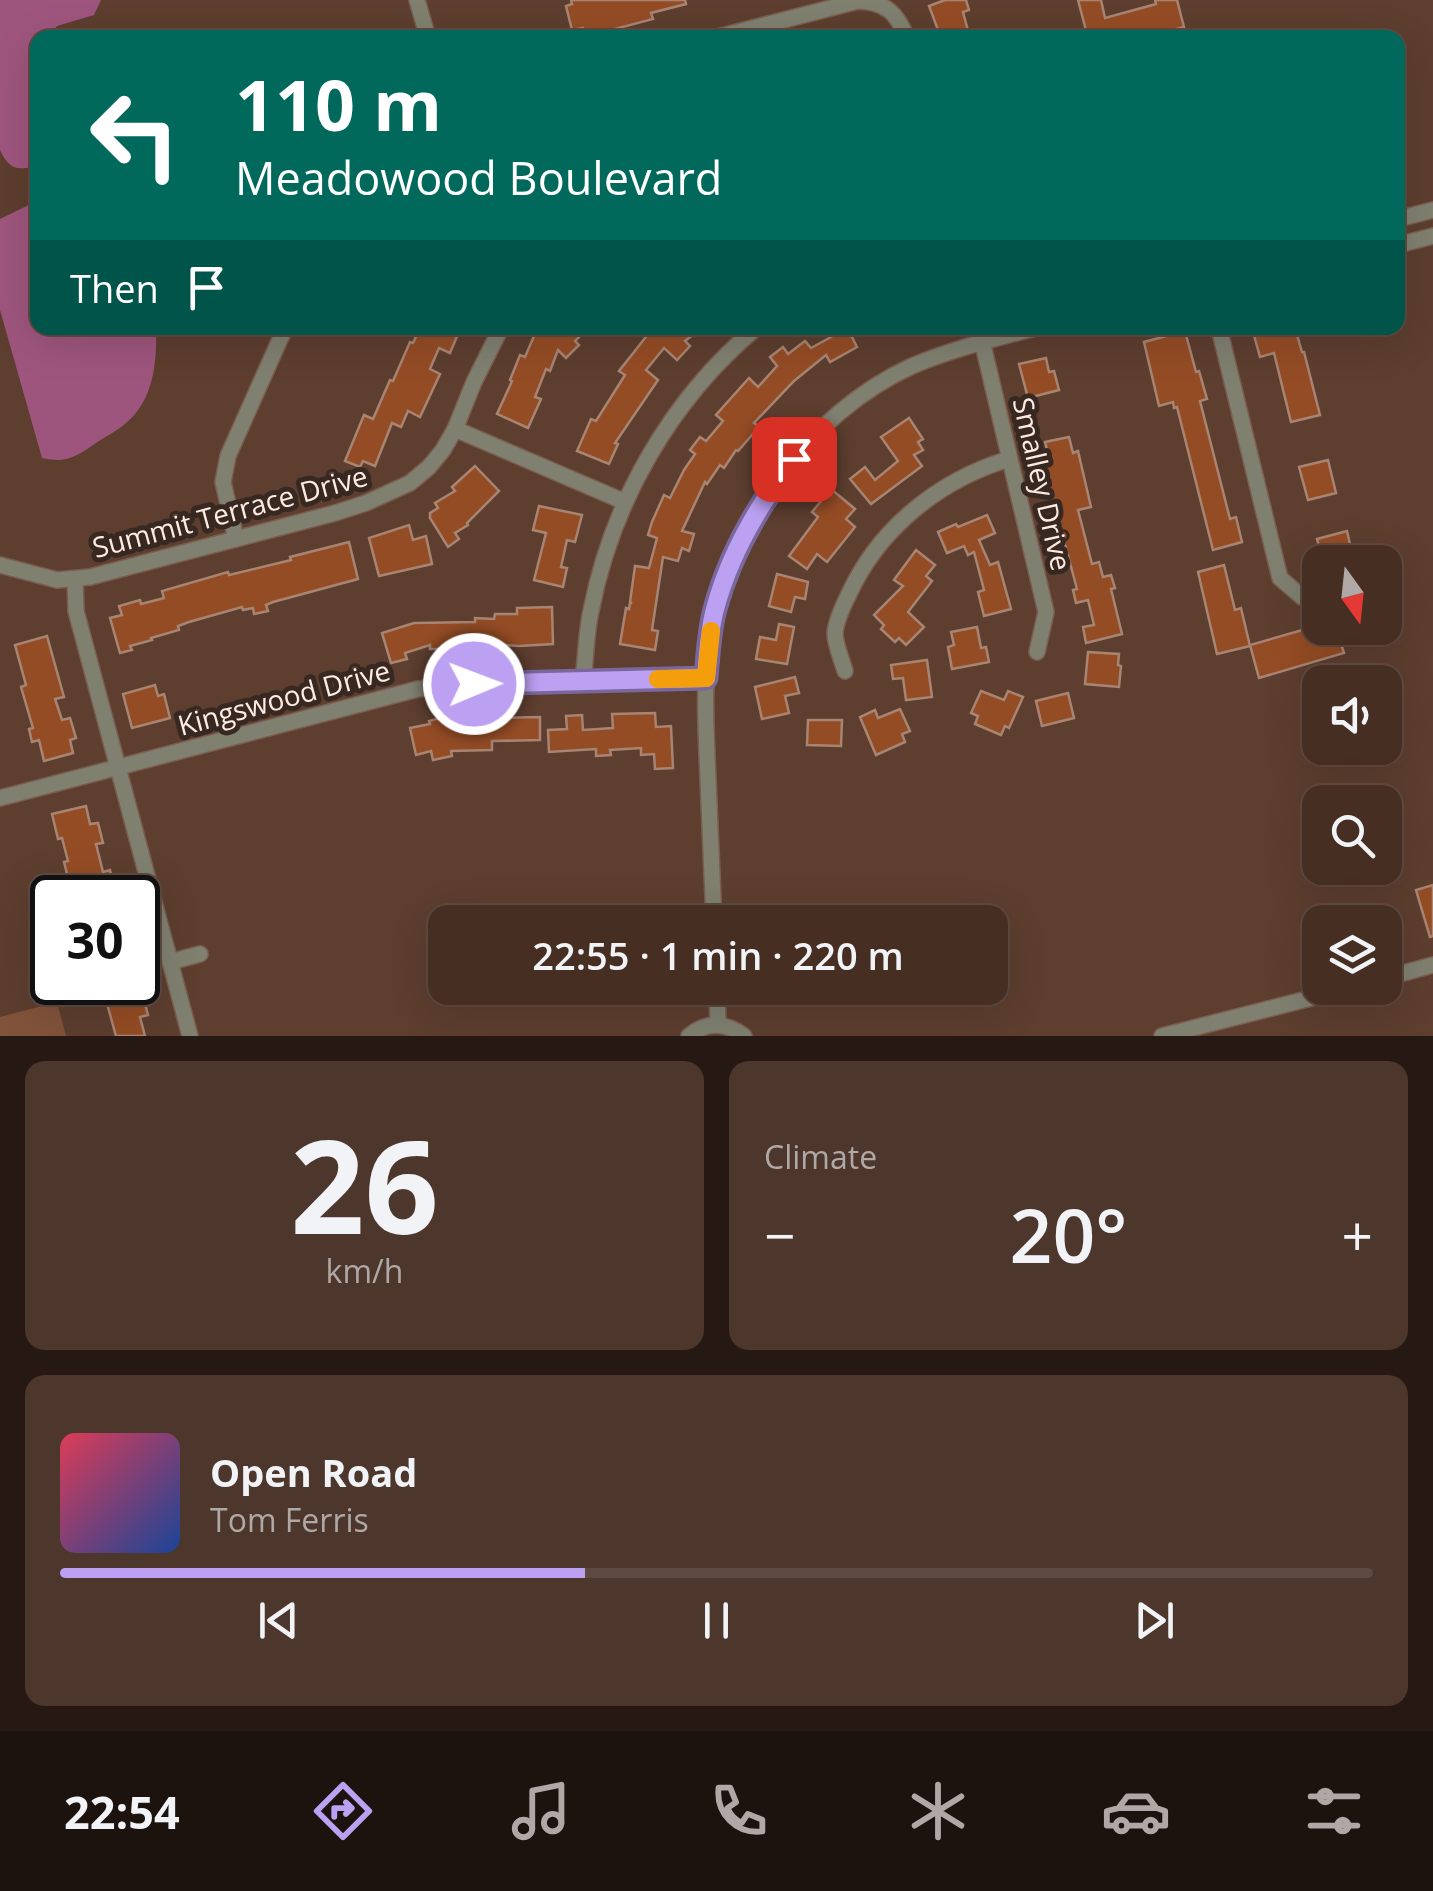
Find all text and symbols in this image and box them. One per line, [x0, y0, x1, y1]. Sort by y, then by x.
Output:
text: 110 m [235, 56, 442, 152]
icon: left [70, 70, 200, 200]
text: Meadowood Boulevard [235, 147, 722, 208]
icon: arrive [179, 260, 234, 315]
text: Then [70, 262, 159, 314]
street label: Smalley Drive [1005, 393, 1081, 574]
pin [752, 417, 837, 502]
icon: arrive [767, 432, 822, 487]
street label: Summit Terrace Drive [88, 456, 371, 566]
north arrow [1302, 545, 1402, 645]
map controls [1302, 545, 1402, 1005]
position arrow [422, 632, 526, 736]
street label: Kingswood Drive [173, 650, 394, 744]
button: sound [1302, 665, 1402, 765]
button: search [1302, 785, 1402, 885]
speed limit sign: 30 [30, 875, 160, 1005]
button: layers [1302, 905, 1402, 1005]
text: 22:55 · 1 min · 220 m [532, 929, 904, 981]
text: 26 [290, 1095, 439, 1272]
text: Climate [764, 1135, 877, 1178]
text: 20° [1010, 1183, 1127, 1285]
text: − [764, 1197, 795, 1272]
text: + [1342, 1197, 1373, 1272]
text: km/h [326, 1249, 403, 1292]
text: Open Road [210, 1446, 417, 1498]
text: Tom Ferris [210, 1498, 369, 1541]
icon: previous [251, 1593, 306, 1648]
icon: pause [689, 1593, 744, 1648]
icon: next [1127, 1593, 1182, 1648]
icon: directions [308, 1776, 378, 1846]
icon: music [506, 1776, 576, 1846]
icon: phone [704, 1776, 774, 1846]
icon: climate [903, 1776, 973, 1846]
icon: car [1101, 1776, 1171, 1846]
icon: filters [1299, 1776, 1369, 1846]
text: 22:54 [64, 1781, 180, 1842]

